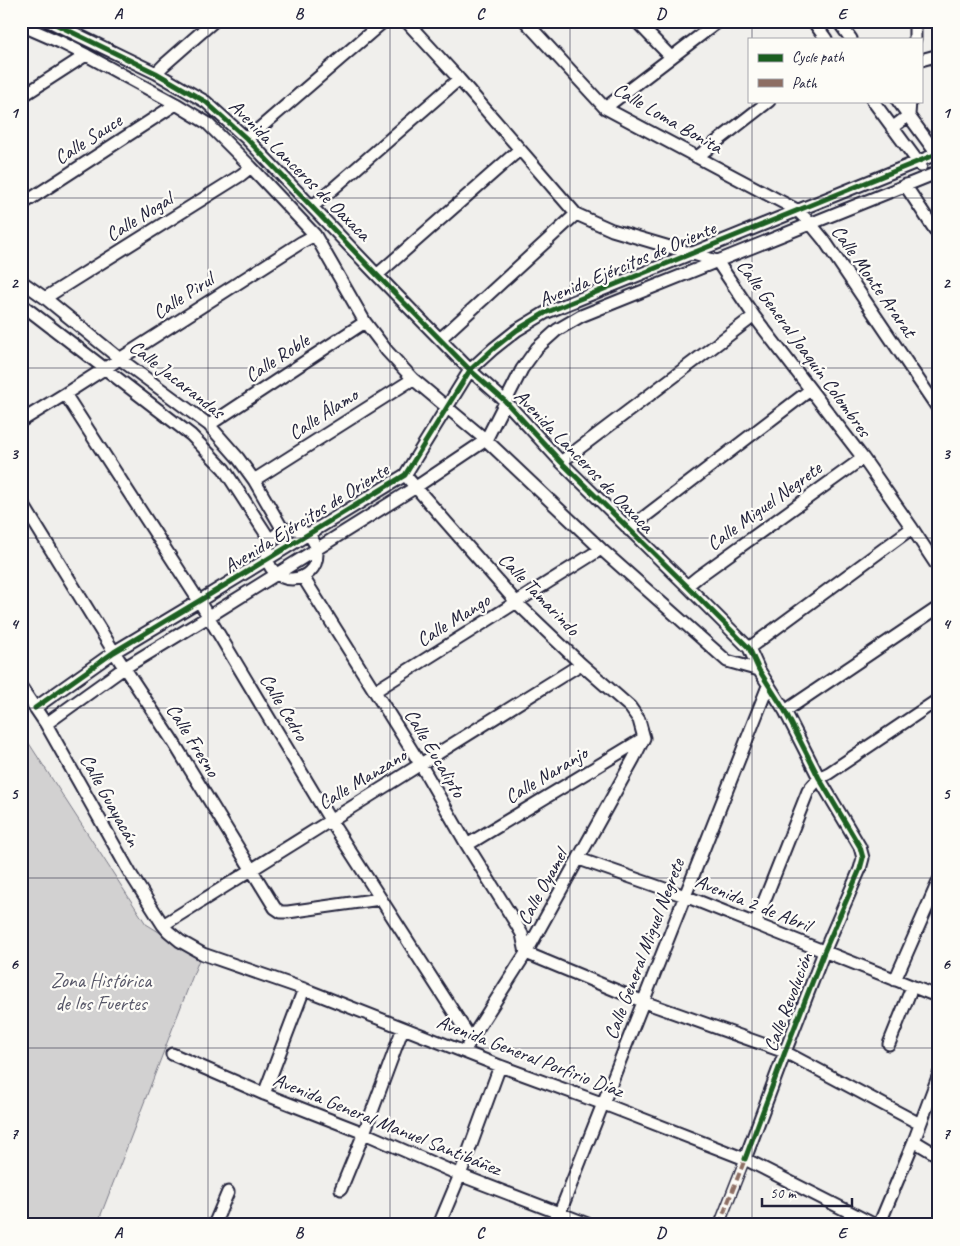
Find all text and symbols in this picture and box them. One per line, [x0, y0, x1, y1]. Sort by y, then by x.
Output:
text: A [114, 4, 124, 24]
text: B [295, 4, 305, 24]
text: C [476, 4, 486, 24]
text: D [656, 4, 667, 24]
text: E [838, 4, 849, 24]
legend [748, 38, 922, 102]
text: Cycle path [792, 48, 844, 67]
text: Path [792, 74, 818, 93]
street label: Calle Loma Bonita [609, 77, 728, 160]
street label: Avenida Lanceros de Oaxaca [224, 94, 377, 247]
text: 1 [10, 103, 19, 123]
text: 1 [942, 103, 951, 123]
street label: Calle Sauce [50, 107, 128, 170]
street label: Calle Nogal [101, 185, 180, 247]
street label: Avenida Ejércitos de Oriente [535, 215, 721, 313]
street label: Calle Monte Ararat [826, 220, 923, 344]
street label: Calle General Joaquín Colombres [731, 254, 878, 443]
street label: Calle Pirul [148, 265, 221, 325]
text: 2 [10, 273, 19, 293]
text: 2 [942, 273, 951, 293]
street label: Calle Roble [240, 327, 315, 388]
street label: Calle Jacarandas [124, 334, 231, 425]
street label: Calle Álamo [284, 381, 364, 446]
street label: Avenida Lanceros de Oaxaca [509, 384, 660, 539]
text: 3 [10, 444, 19, 464]
text: 3 [942, 444, 951, 464]
street label: Calle Miguel Negrete [702, 455, 828, 556]
street label: Avenida Ejércitos de Oriente [219, 456, 394, 579]
street label: Calle Tamarindo [493, 547, 586, 642]
street label: Calle Mango [412, 587, 495, 652]
text: 4 [10, 614, 19, 634]
text: 4 [942, 614, 951, 634]
street label: Calle Cedro [254, 669, 314, 746]
street label: Calle Fresno [161, 699, 226, 782]
street label: Calle Eucalipto [399, 704, 472, 803]
street label: Calle Naranjo [500, 740, 593, 809]
street label: Calle Manzano [313, 742, 413, 815]
street label: Calle Guayacán [74, 749, 146, 852]
text: 5 [11, 784, 20, 804]
text: 5 [943, 784, 952, 804]
street label: Calle Oyamel [511, 842, 575, 929]
street label: Calle General Miguel Negrete [598, 854, 691, 1043]
street label: Avenida 2 de Abril [691, 868, 818, 939]
street label: Calle Revolución [758, 948, 819, 1055]
text: 6 [10, 954, 19, 974]
text: 6 [942, 954, 951, 974]
park label: Zona Histórica de los Fuertes [51, 968, 153, 1016]
street label: Avenida General Porfirio Díaz [433, 1009, 629, 1104]
street label: Avenida General Manuel Santibáñez [270, 1067, 507, 1182]
text: 7 [10, 1124, 19, 1144]
text: 7 [942, 1124, 951, 1144]
scale bar [762, 1176, 852, 1208]
text: 50 m [770, 1184, 797, 1203]
text: A [114, 1223, 124, 1243]
text: B [295, 1223, 305, 1243]
text: C [476, 1223, 486, 1243]
text: D [656, 1223, 667, 1243]
text: E [838, 1223, 849, 1243]

